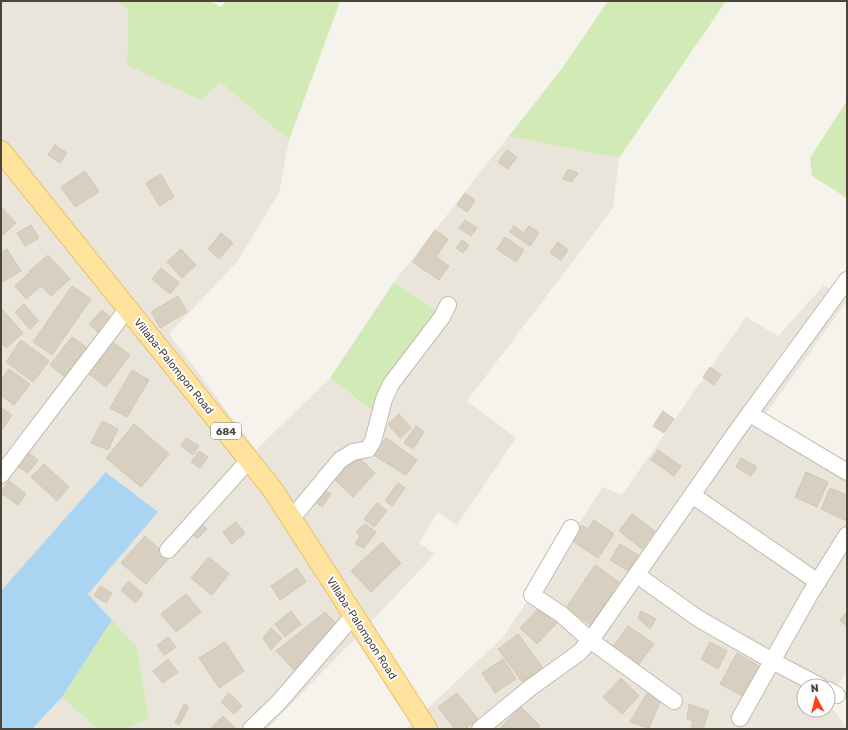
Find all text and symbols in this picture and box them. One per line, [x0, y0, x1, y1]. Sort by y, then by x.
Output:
street label: Villaba-Palompon Road [131, 316, 216, 417]
road number: 684 [211, 423, 241, 439]
street label: Villaba-Palompon Road [324, 575, 399, 682]
north arrow [796, 678, 836, 718]
text: N [810, 682, 820, 696]

